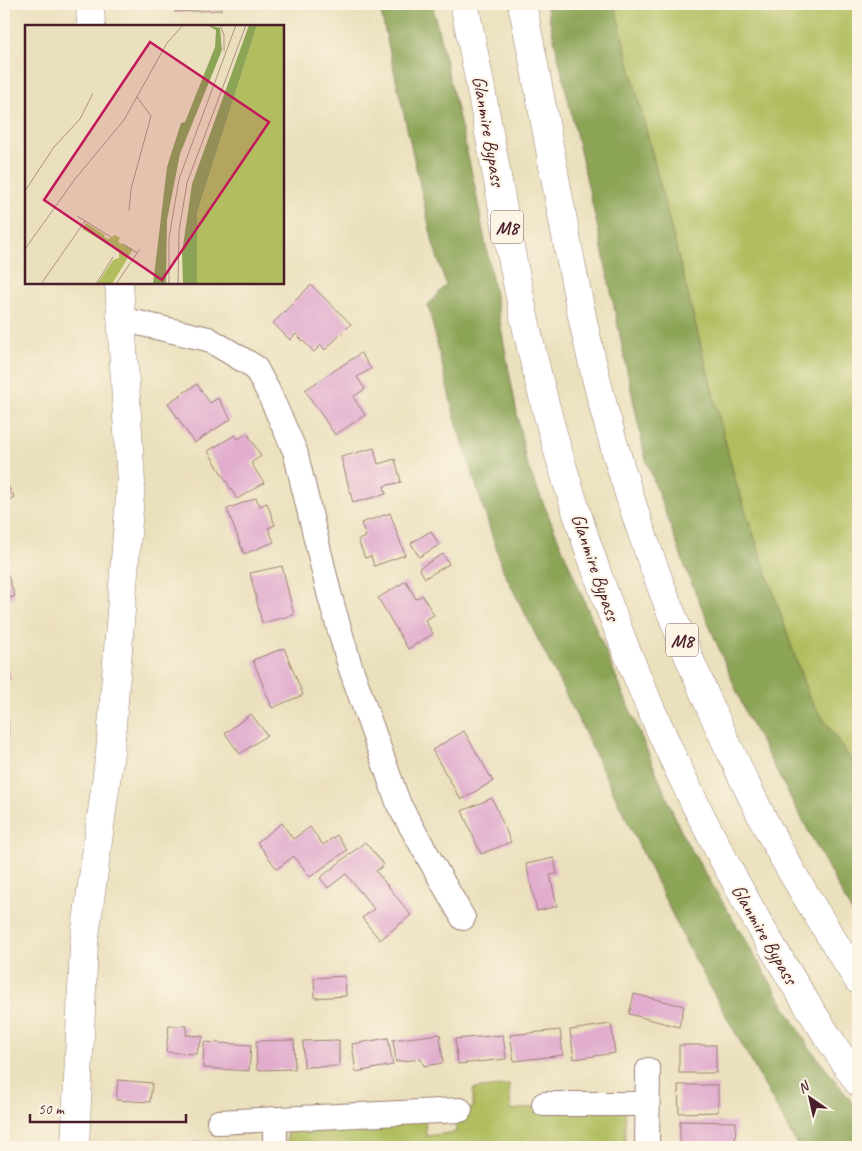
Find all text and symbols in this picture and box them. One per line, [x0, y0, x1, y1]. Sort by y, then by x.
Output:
inset map [25, 25, 284, 284]
street label: Glanmire Bypass [466, 74, 511, 190]
road number: M8 [491, 210, 523, 243]
street label: Glanmire Bypass [566, 510, 626, 626]
road number: M8 [666, 624, 698, 656]
street label: Glanmire Bypass [726, 880, 804, 991]
north arrow [784, 1074, 834, 1124]
text: N [795, 1077, 813, 1097]
scale bar [30, 1091, 186, 1123]
text: 50 m [38, 1100, 65, 1119]

